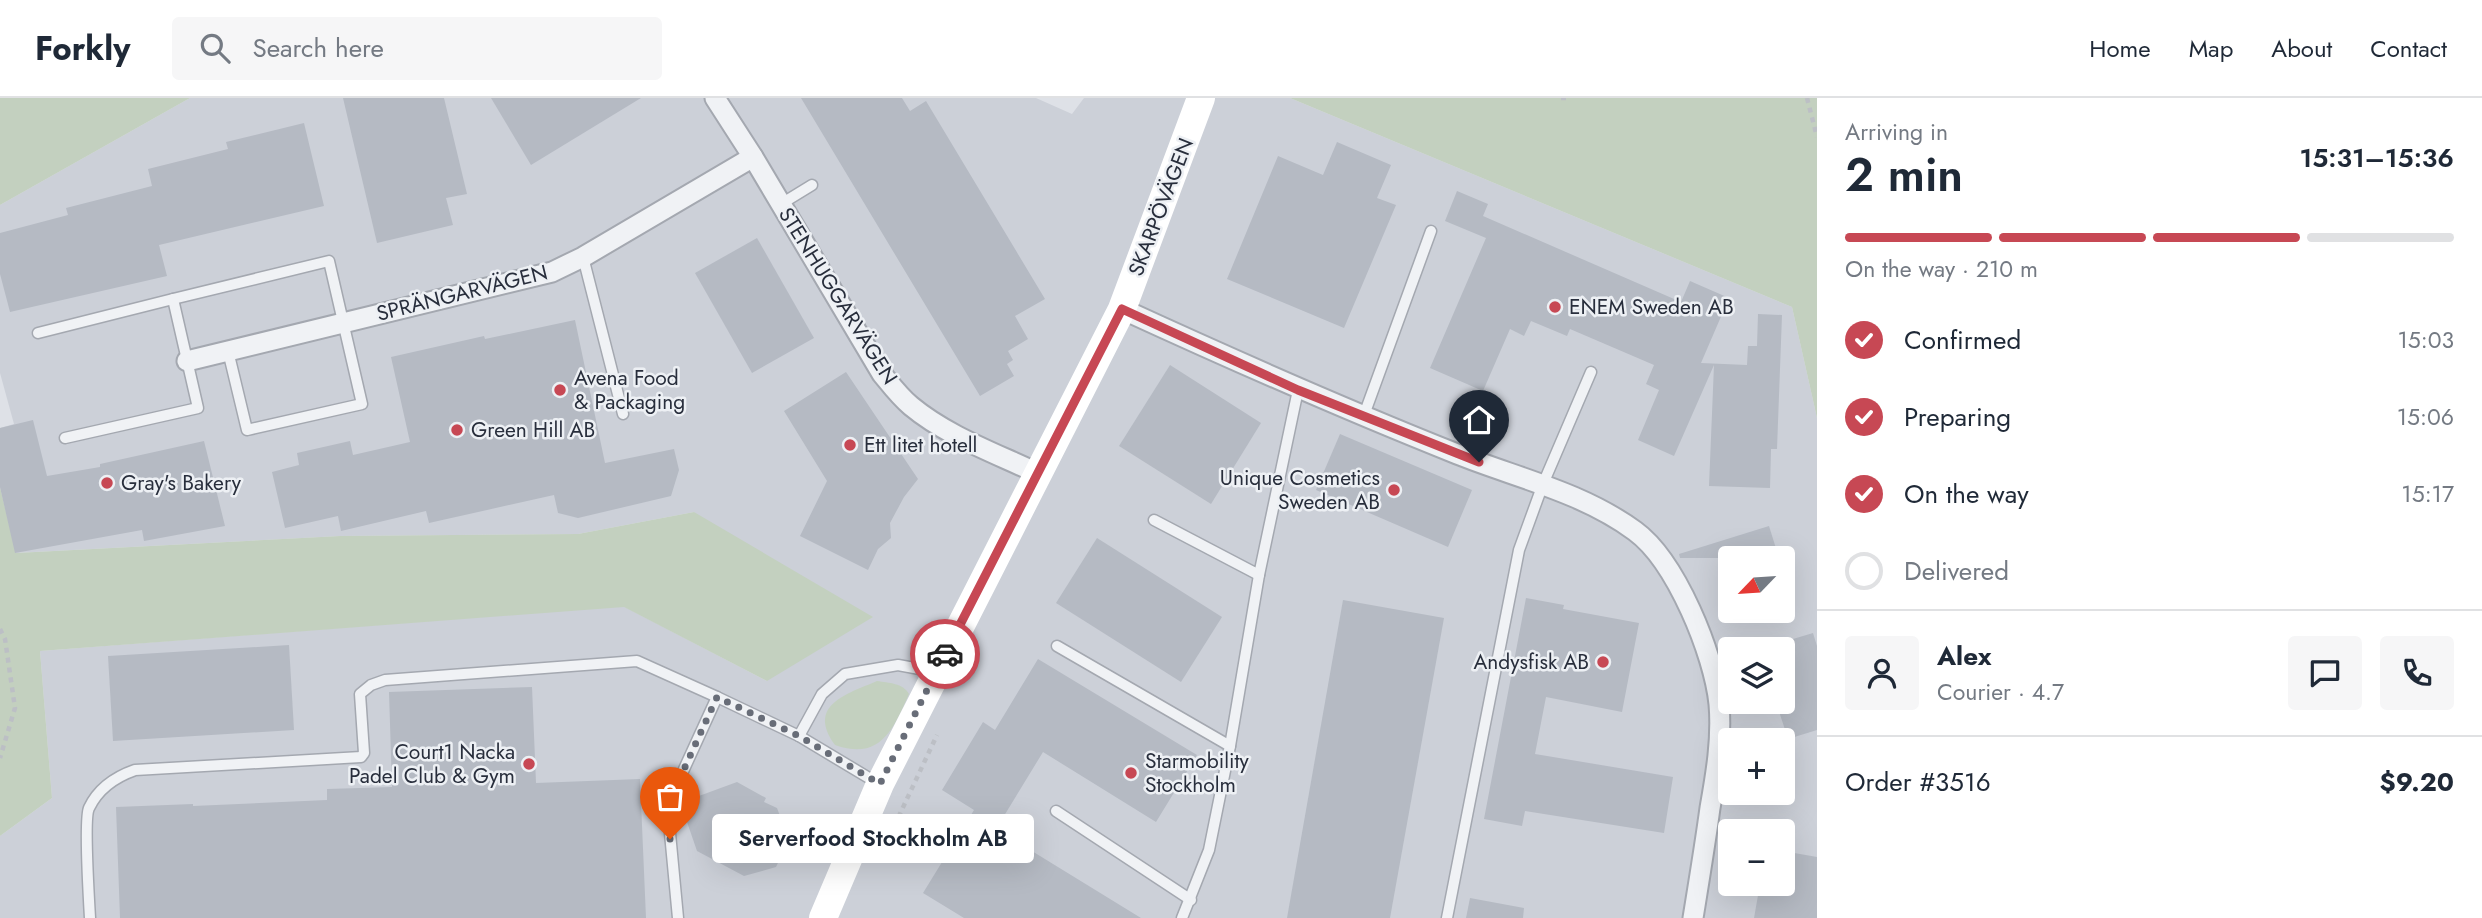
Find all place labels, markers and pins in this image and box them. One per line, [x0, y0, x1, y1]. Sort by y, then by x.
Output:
place label: ENEM Sweden AB [1569, 292, 1734, 322]
marker: ENEM Sweden AB [1547, 299, 1563, 315]
place label: Avena Food & Packaging [574, 363, 685, 417]
marker: Avena Food & Packaging [552, 382, 568, 398]
pin [1449, 390, 1509, 462]
place label: Green Hill AB [471, 415, 595, 445]
marker: Green Hill AB [449, 422, 465, 438]
place label: Ett litet hotell [864, 430, 977, 460]
marker: Ett litet hotell [842, 437, 858, 453]
place label: Unique Cosmetics Sweden AB [1220, 463, 1380, 517]
place label: Gray's Bakery [121, 468, 242, 498]
marker: Gray's Bakery [99, 475, 115, 491]
marker: Unique Cosmetics Sweden AB [1386, 482, 1402, 498]
place label: Andysfisk AB [1473, 647, 1589, 677]
marker: Andysfisk AB [1595, 654, 1611, 670]
place label: Court1 Nacka Padel Club & Gym [349, 737, 515, 791]
place label: Starmobility Stockholm [1145, 746, 1249, 800]
marker: Court1 Nacka Padel Club & Gym [521, 756, 537, 772]
marker: Starmobility Stockholm [1123, 765, 1139, 781]
pin [640, 767, 700, 839]
callout: Serverfood Stockholm AB [712, 814, 1034, 864]

